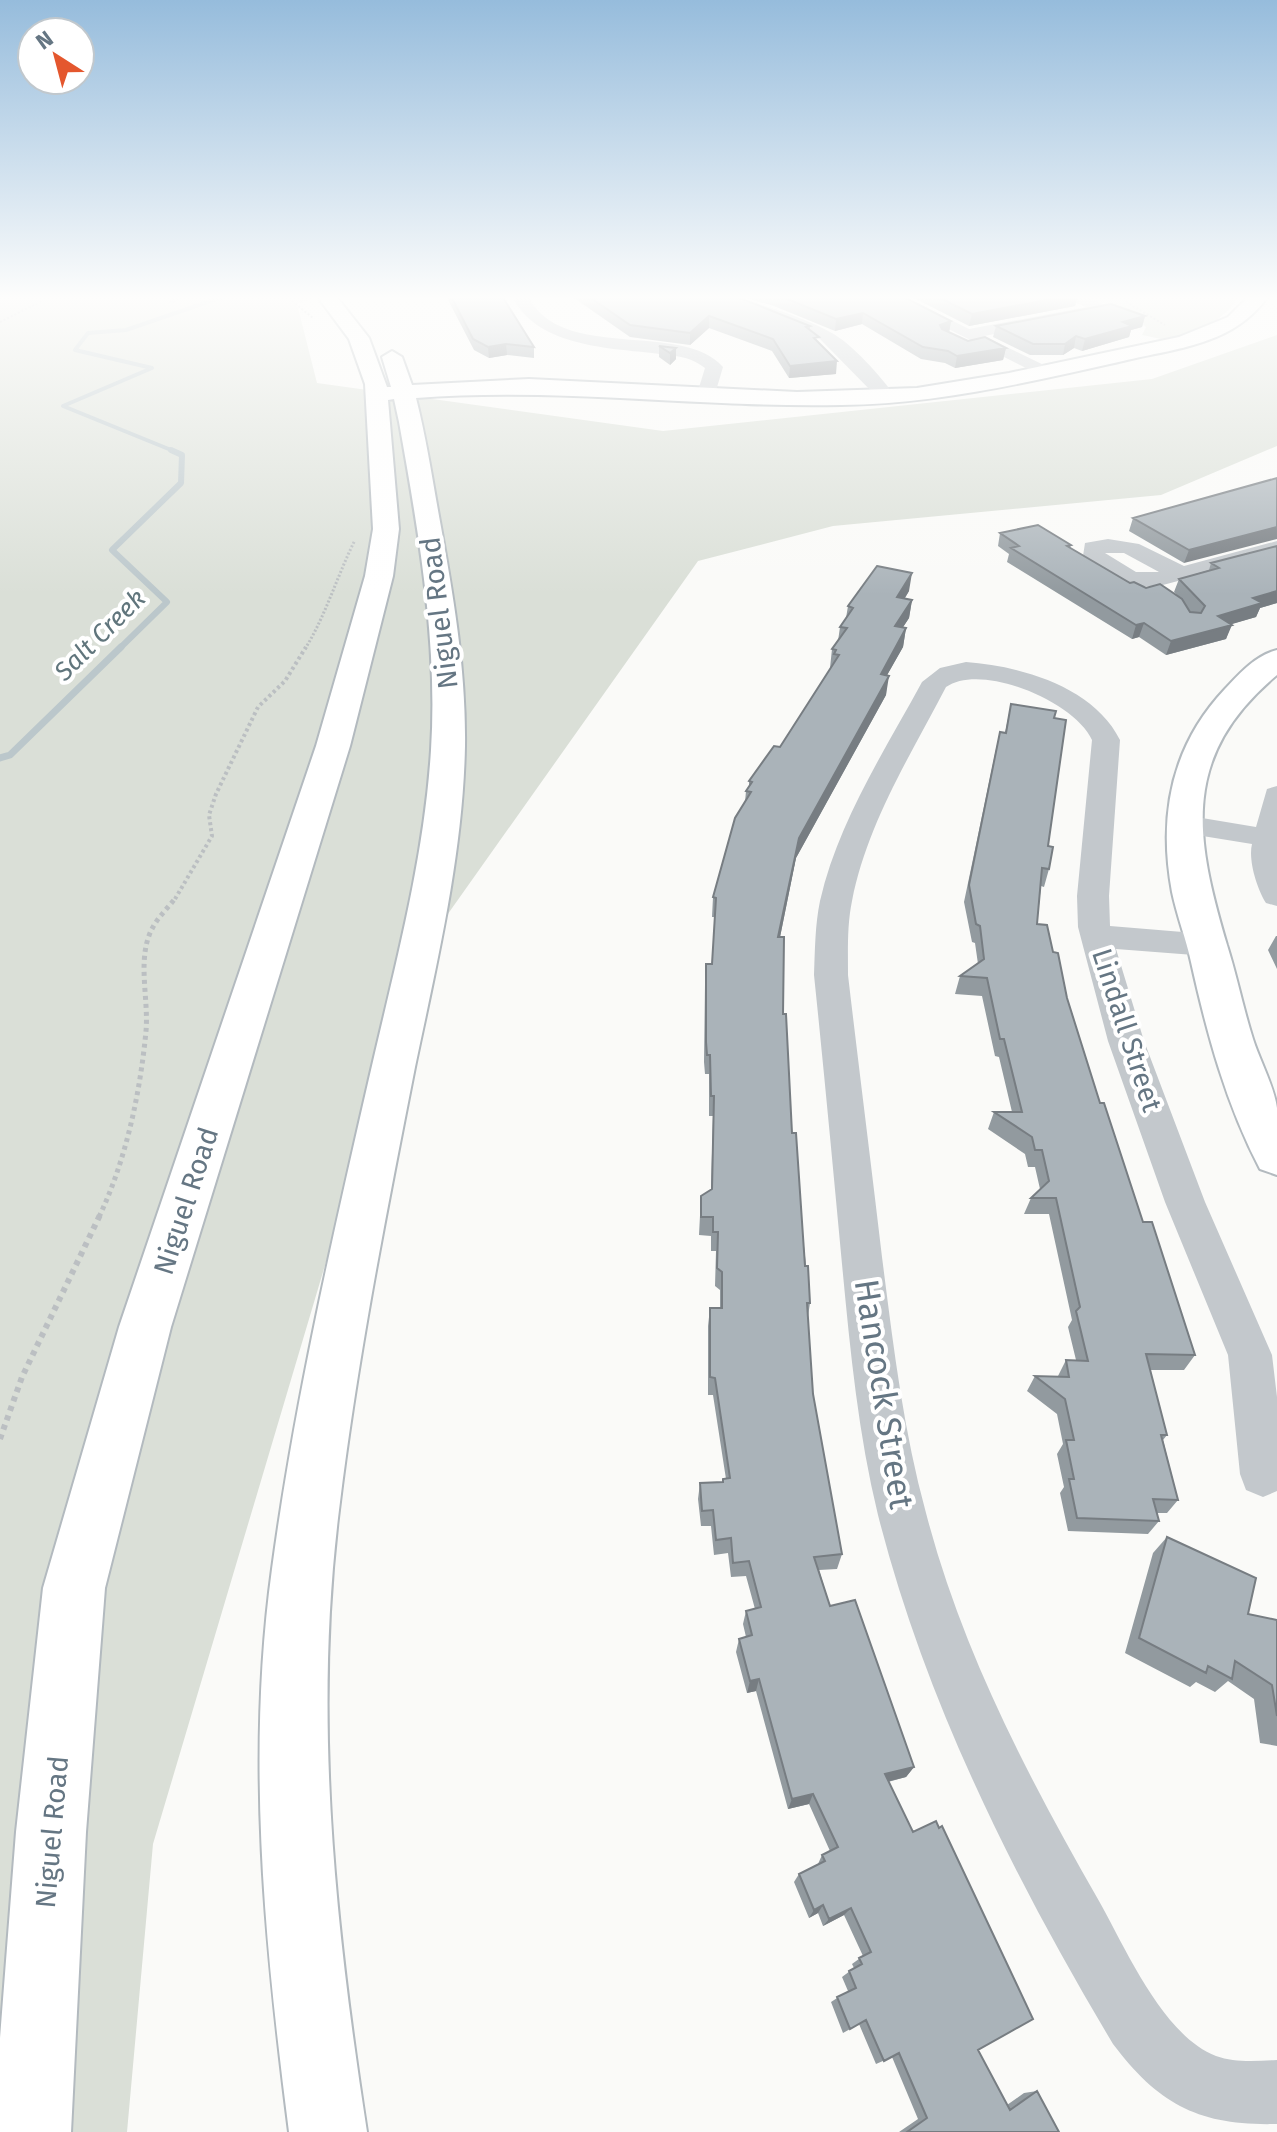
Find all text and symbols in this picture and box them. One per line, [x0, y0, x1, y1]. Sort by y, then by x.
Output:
north arrow [16, 16, 96, 96]
text: N [31, 25, 58, 55]
street label: Niguel Road [413, 535, 465, 691]
water label: Salt Creek [47, 583, 152, 688]
street label: Lindall Street [1085, 944, 1169, 1117]
street label: Niguel Road [147, 1123, 225, 1279]
street label: Hancock Street [846, 1276, 922, 1512]
street label: Niguel Road [29, 1754, 75, 1910]

